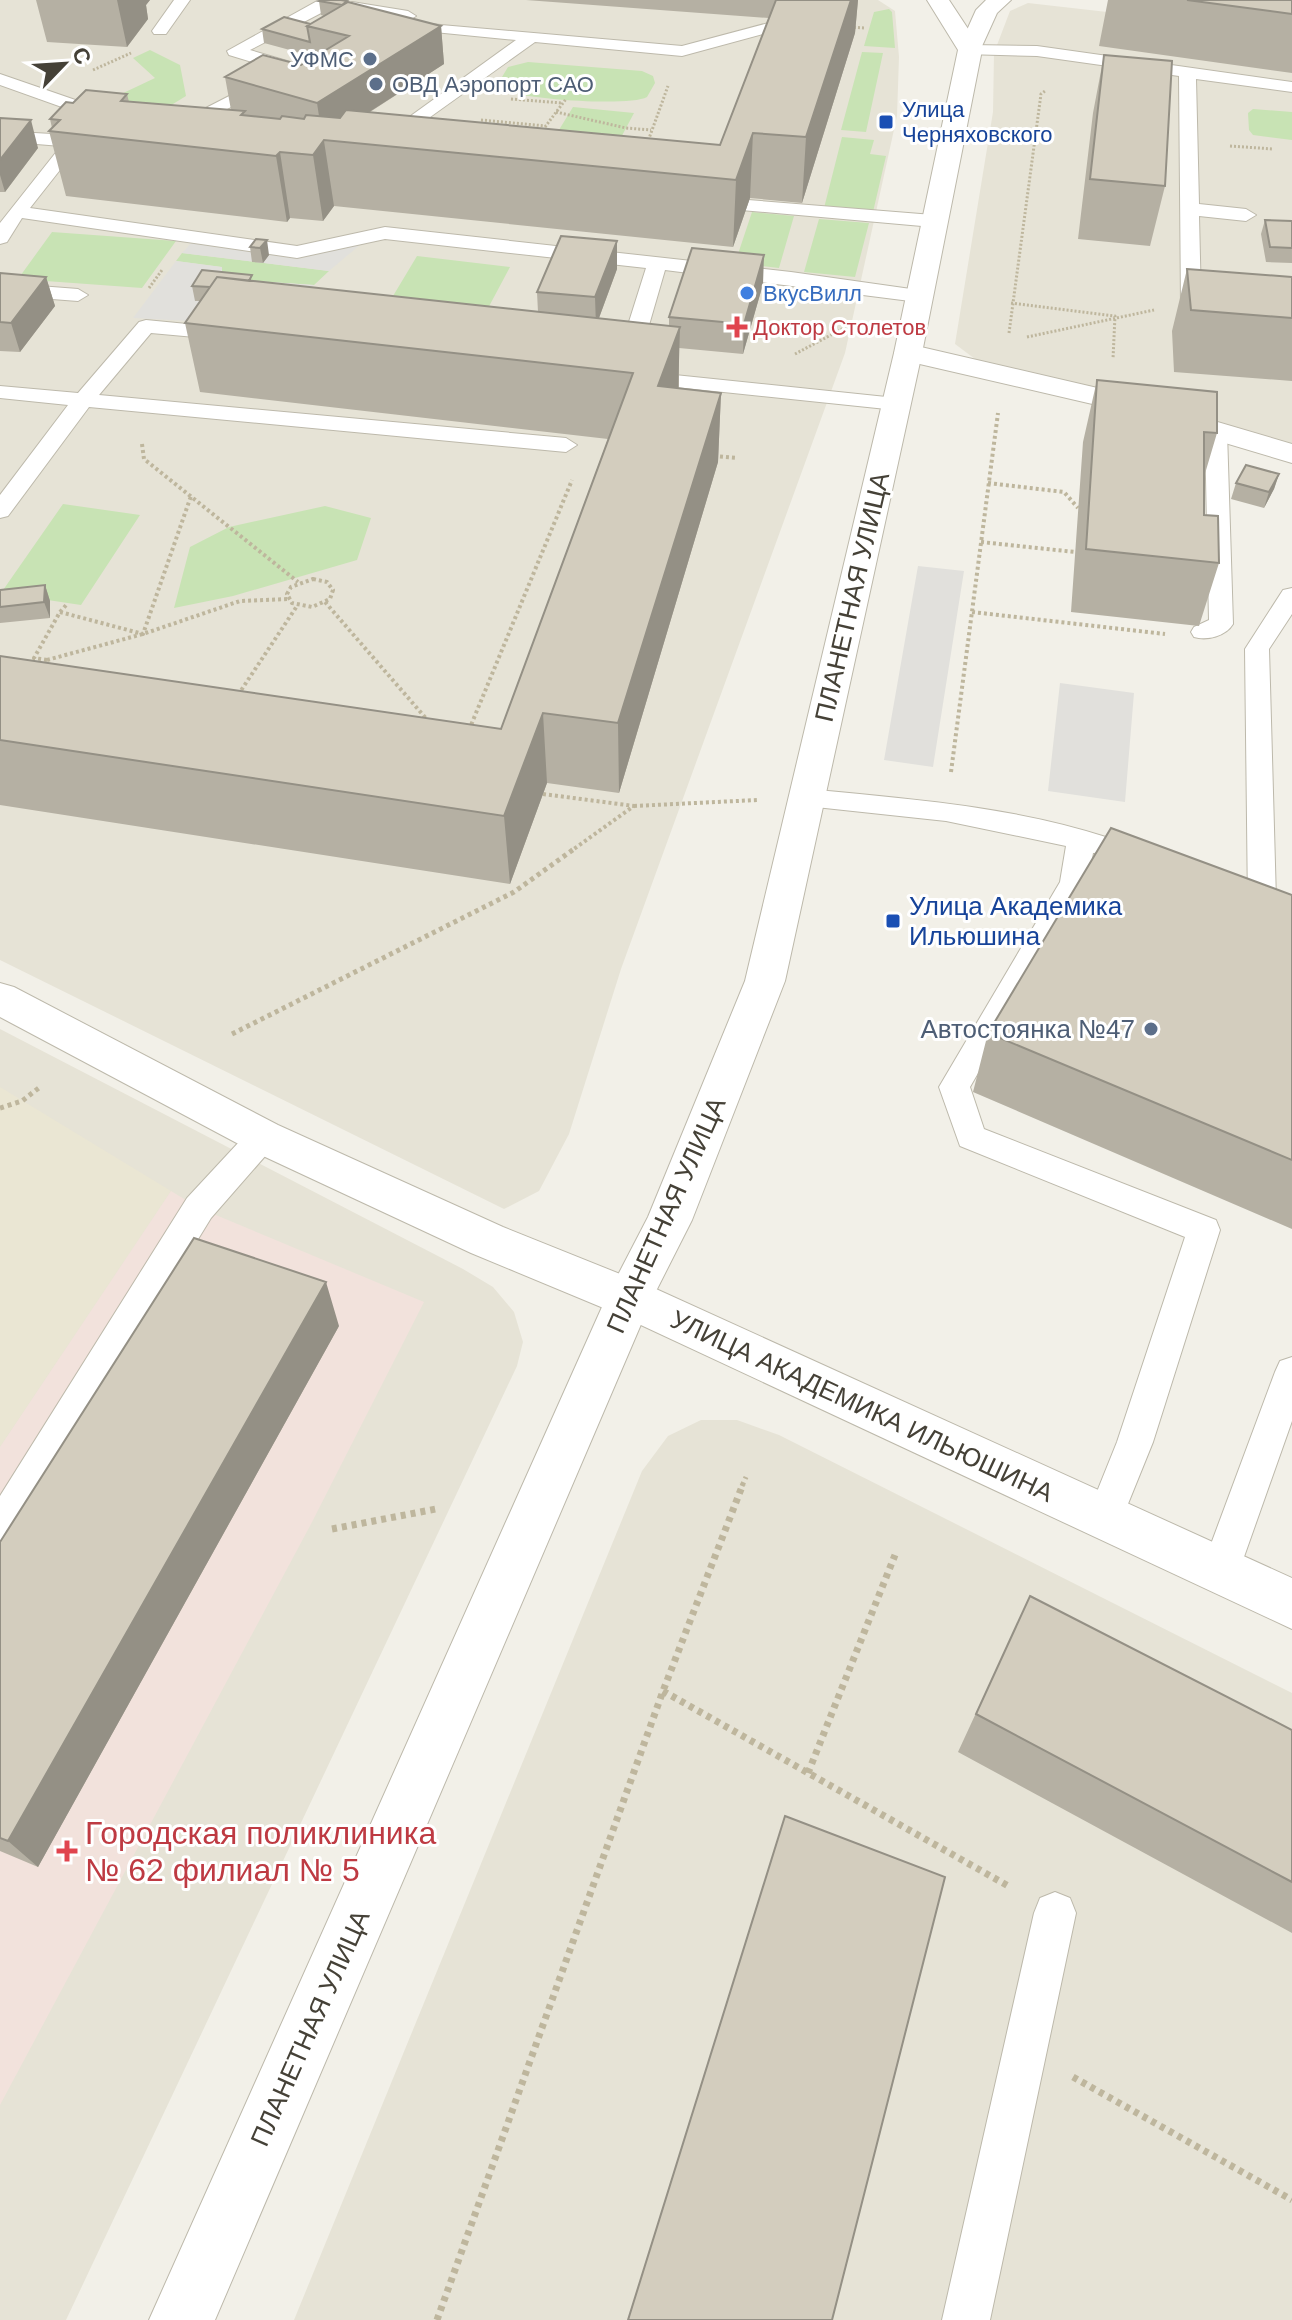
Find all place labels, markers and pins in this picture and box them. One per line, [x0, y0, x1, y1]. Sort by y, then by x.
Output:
place label: УФМС [290, 47, 354, 72]
marker: УФМС [361, 50, 379, 68]
place label: ОВД Аэропорт САО [392, 72, 594, 97]
marker: ОВД Аэропорт САО [367, 75, 385, 93]
place label: Улица Черняховского [902, 97, 1053, 147]
marker: Улица Черняховского [877, 113, 895, 131]
place label: ВкусВилл [763, 281, 862, 306]
marker: ВкусВилл [738, 284, 756, 302]
place label: Доктор Столетов [753, 315, 926, 340]
marker: Доктор Столетов [728, 318, 746, 336]
place label: Улица Академика Ильюшина [909, 891, 1123, 951]
marker: Улица Академика Ильюшина [884, 912, 902, 930]
place label: Автостоянка №47 [920, 1014, 1135, 1044]
marker: Автостоянка №47 [1142, 1020, 1160, 1038]
place label: Городская поликлиника № 62 филиал № 5 [85, 1815, 436, 1888]
marker: Городская поликлиника № 62 филиал № 5 [56, 1840, 78, 1862]

